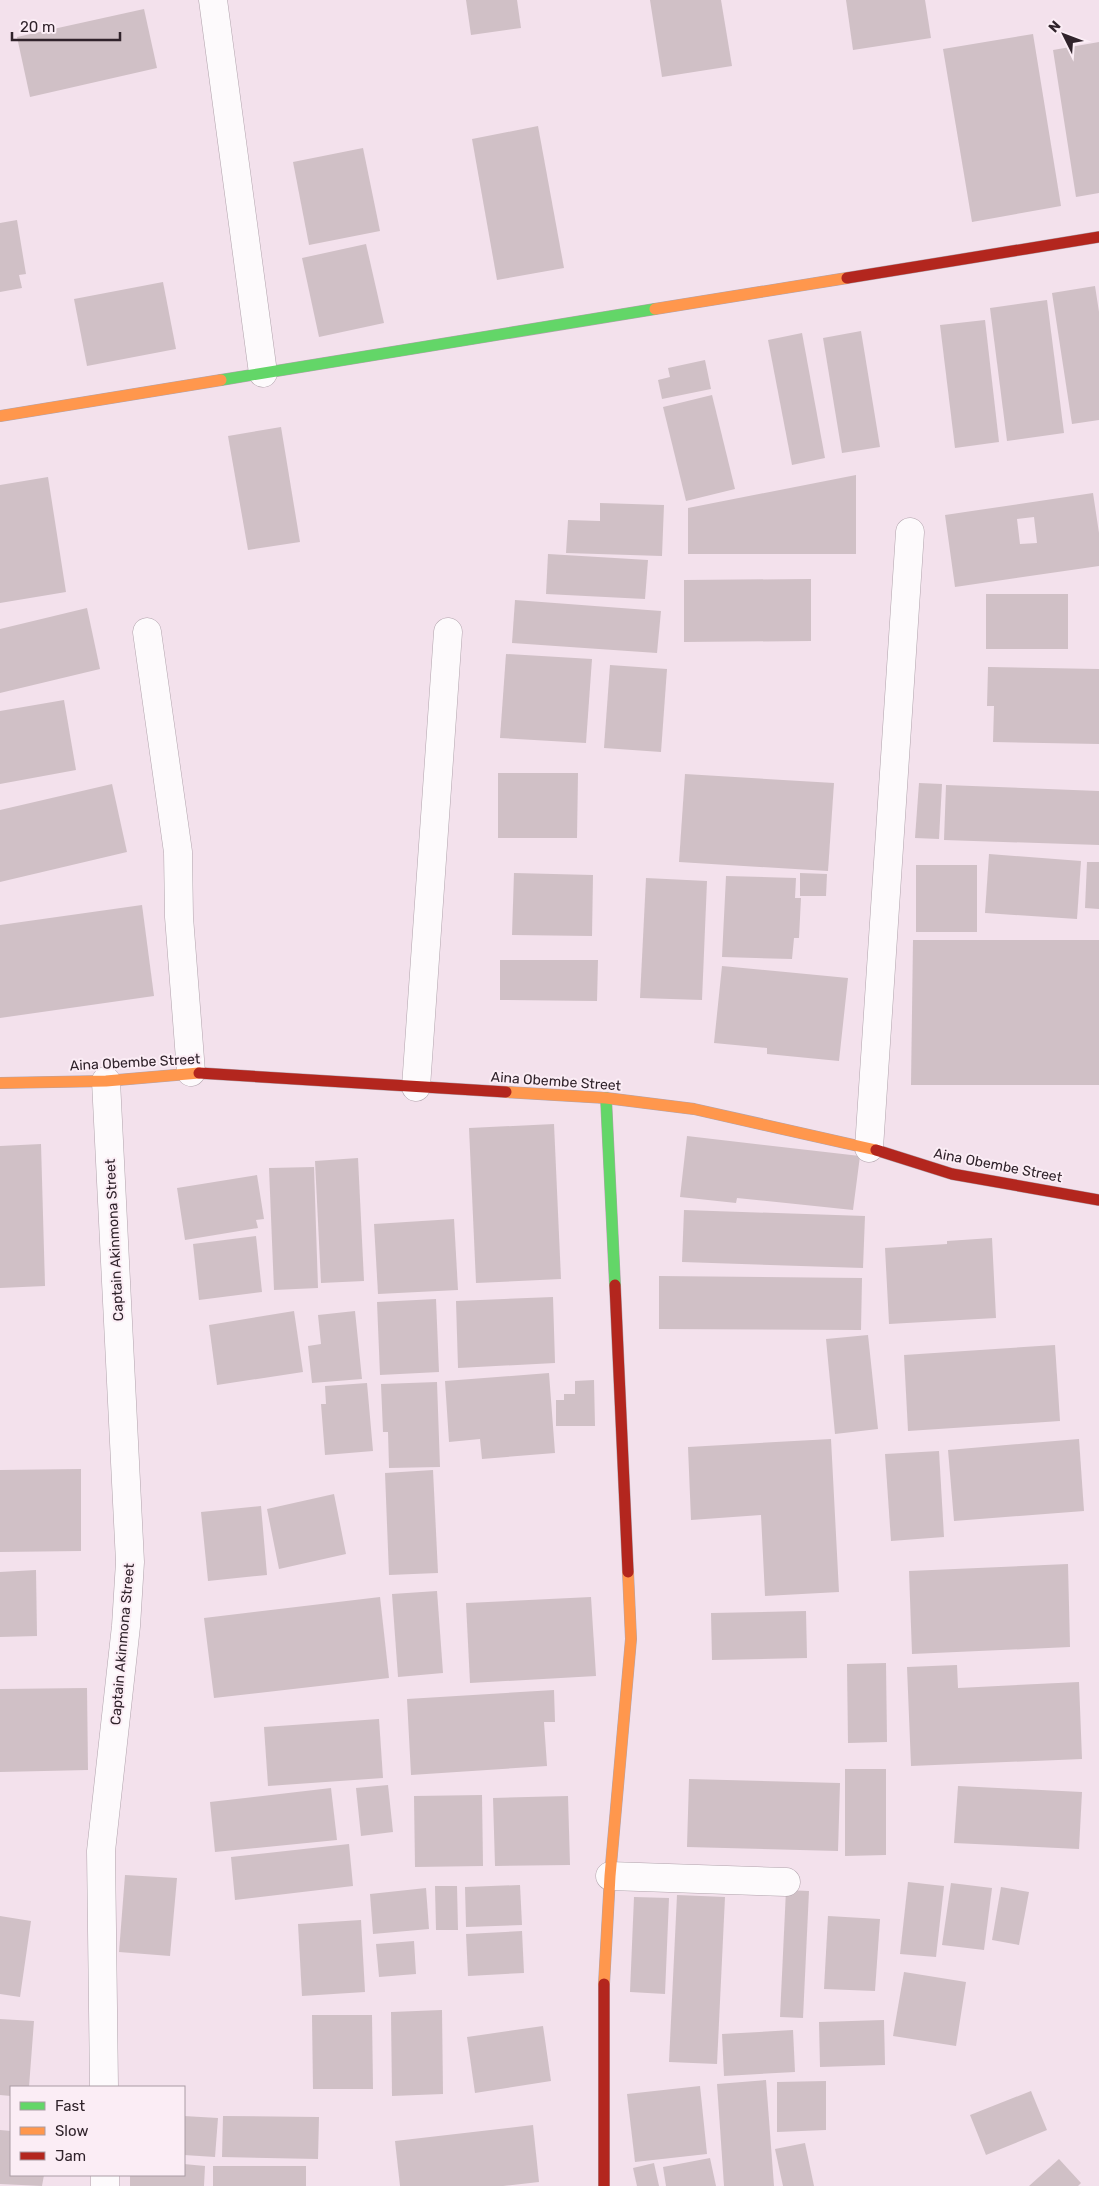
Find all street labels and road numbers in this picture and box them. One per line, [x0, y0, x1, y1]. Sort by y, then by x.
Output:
street label: Aina Obembe Street [69, 1051, 201, 1074]
street label: Aina Obembe Street [490, 1068, 622, 1095]
street label: Aina Obembe Street [932, 1145, 1064, 1186]
street label: Captain Akinmona Street [102, 1158, 127, 1322]
street label: Captain Akinmona Street [107, 1562, 138, 1726]

